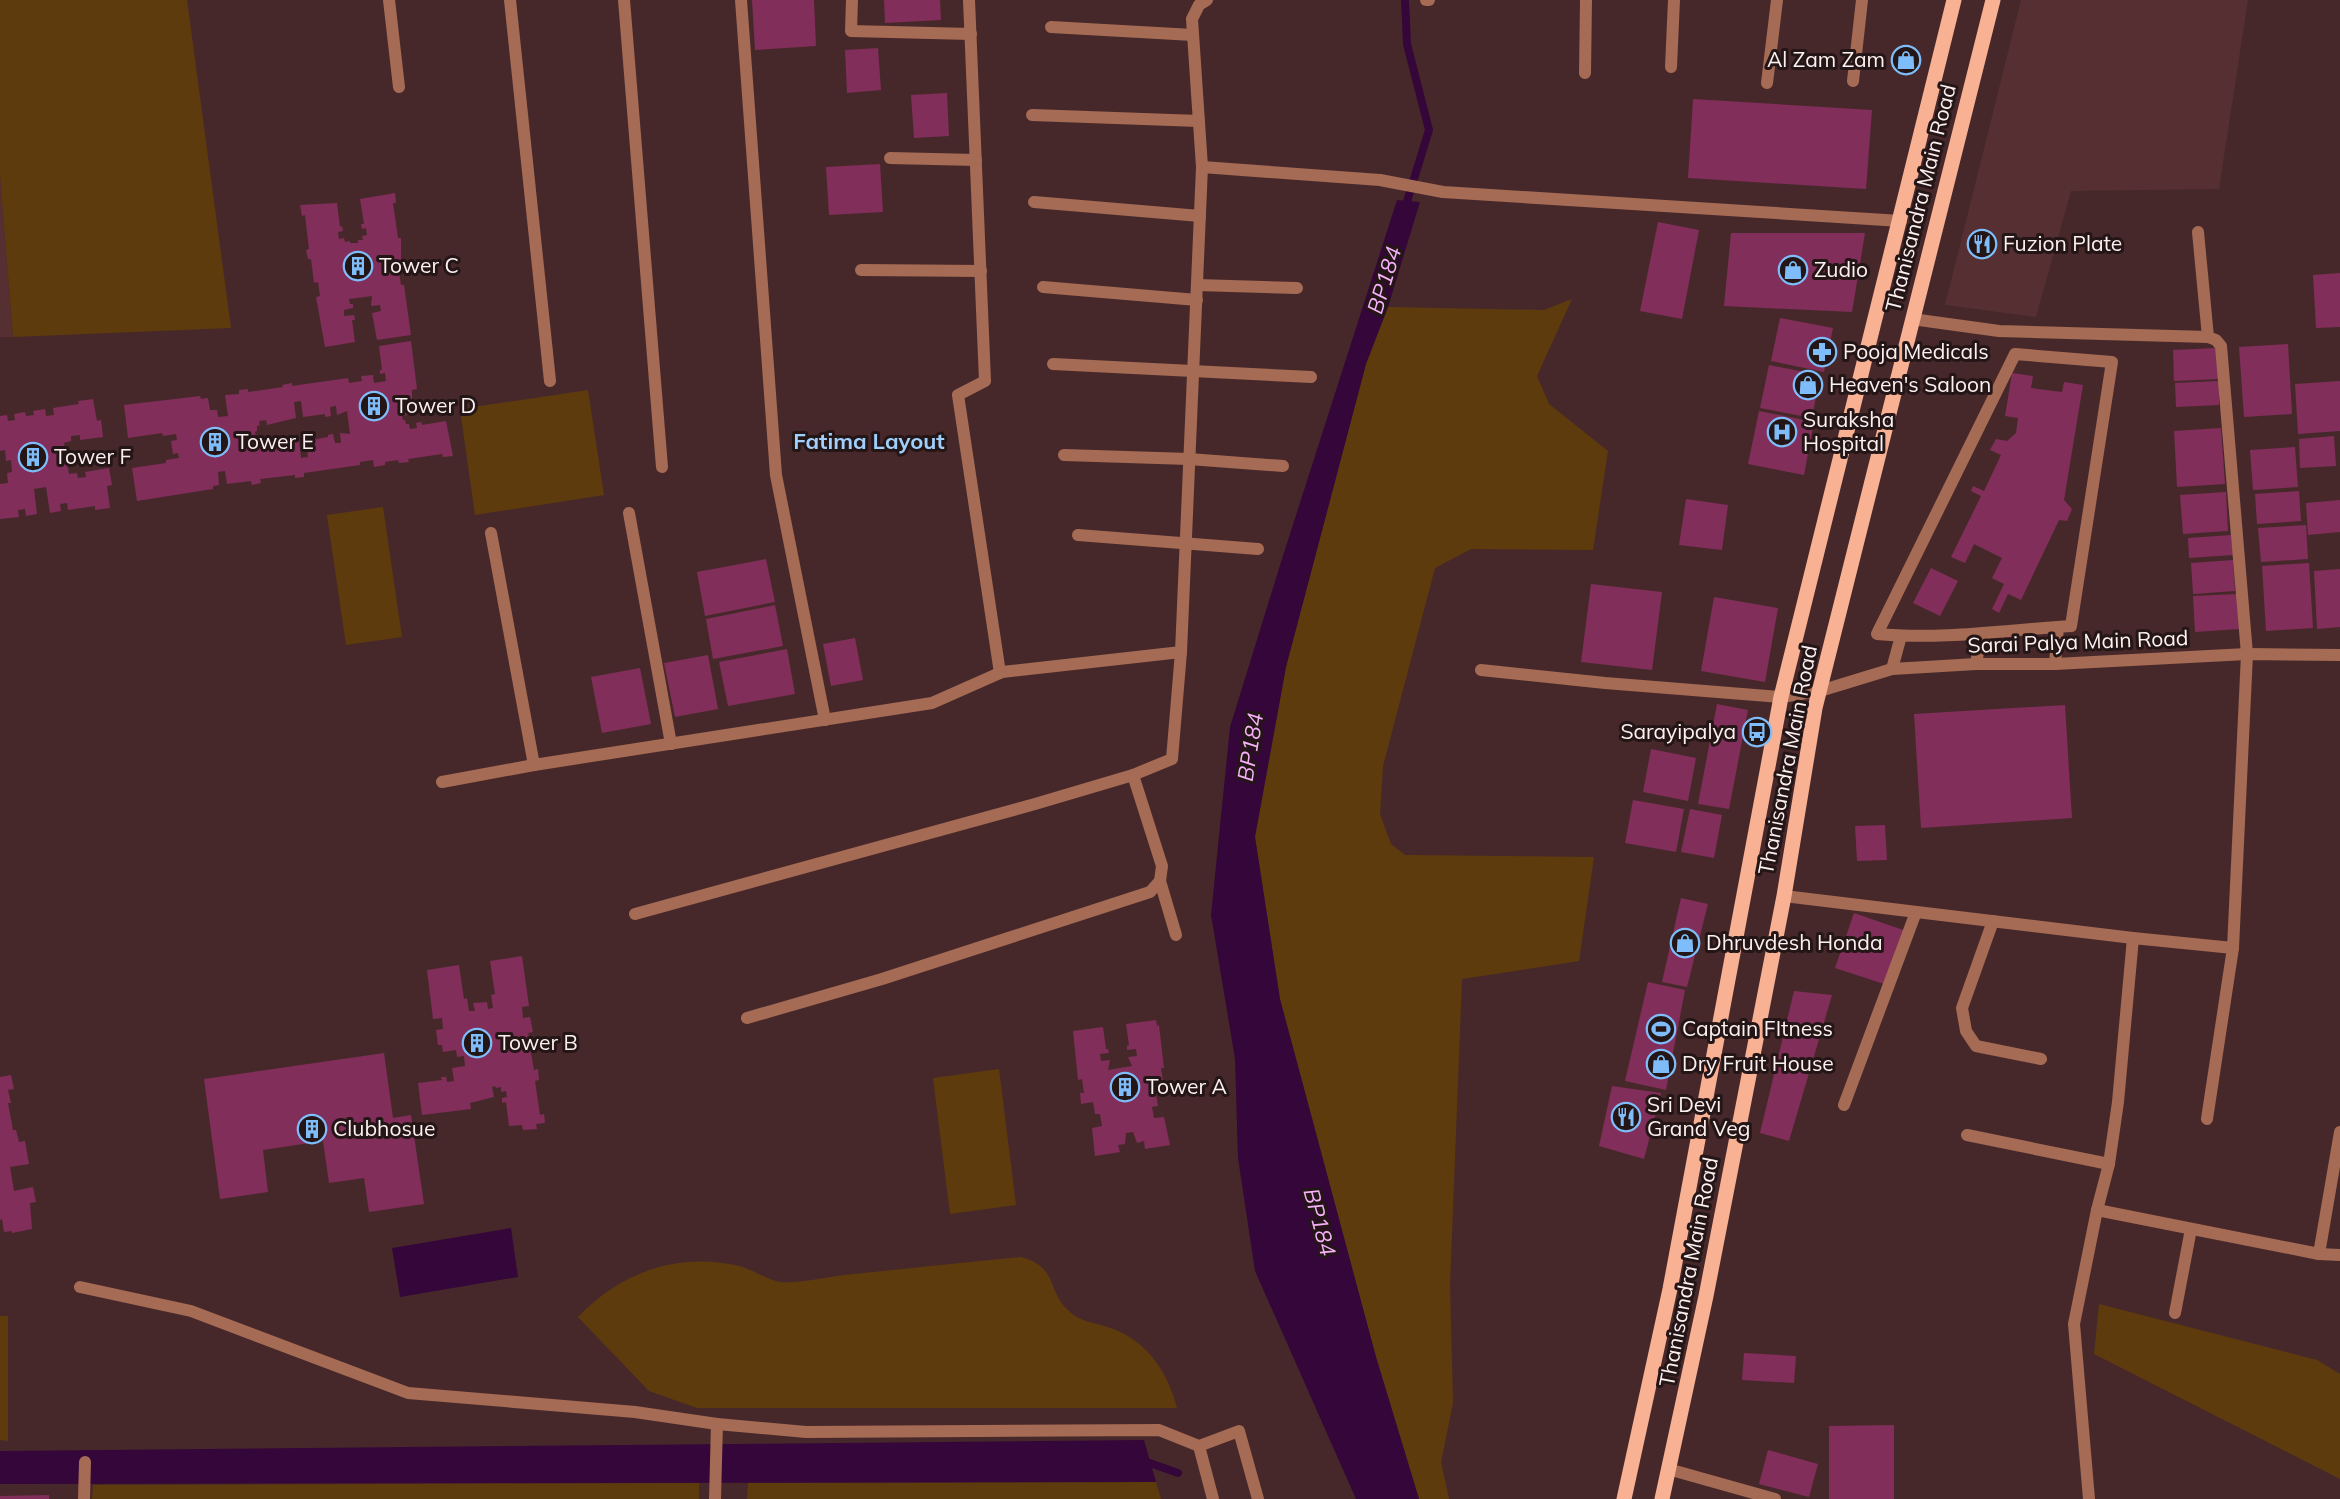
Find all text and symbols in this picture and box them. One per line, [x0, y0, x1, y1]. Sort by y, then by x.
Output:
shop icon: Al Zam Zam [1890, 44, 1922, 76]
place label: Al Zam Zam [1767, 46, 1885, 72]
street label: Thanisandra Main Road [1879, 81, 1961, 314]
restaurant icon: Fuzion Plate [1966, 228, 1998, 260]
place label: Fuzion Plate [2003, 230, 2122, 256]
water label: BP184 [1361, 243, 1407, 317]
building icon: Tower C [342, 250, 374, 282]
place label: Tower C [379, 252, 459, 278]
shop icon: Zudio [1777, 254, 1809, 286]
place label: Zudio [1814, 256, 1868, 282]
pharmacy icon: Pooja Medicals [1806, 336, 1838, 368]
place label: Pooja Medicals [1843, 338, 1989, 364]
shop icon: Heaven's Saloon [1792, 369, 1824, 401]
place label: Heaven's Saloon [1829, 371, 1991, 397]
building icon: Tower D [358, 390, 390, 422]
place label: Tower D [395, 392, 476, 418]
place label: Suraksha Hospital [1803, 406, 1894, 456]
hospital icon: Suraksha Hospital [1766, 416, 1798, 448]
building icon: Tower E [199, 426, 231, 458]
district label: Fatima Layout [793, 427, 945, 455]
place label: Tower E [236, 428, 314, 454]
building icon: Tower F [17, 441, 49, 473]
place label: Tower F [54, 443, 132, 469]
street label: Sarai Palya Main Road [1967, 624, 2189, 658]
street label: Thanisandra Main Road [1752, 643, 1822, 877]
water label: BP184 [1231, 711, 1269, 783]
bus stop icon: Sarayipalya [1741, 716, 1773, 748]
place label: Sarayipalya [1620, 718, 1736, 744]
shop icon: Dhruvdesh Honda [1669, 927, 1701, 959]
place label: Dhruvdesh Honda [1706, 929, 1883, 955]
sports icon: Captain FItness [1645, 1013, 1677, 1045]
place label: Captain FItness [1682, 1015, 1833, 1041]
building icon: Tower B [461, 1027, 493, 1059]
place label: Tower B [498, 1029, 578, 1055]
shop icon: Dry Fruit House [1645, 1048, 1677, 1080]
place label: Dry Fruit House [1682, 1050, 1834, 1076]
building icon: Tower A [1109, 1071, 1141, 1103]
place label: Tower A [1146, 1073, 1228, 1099]
place label: Sri Devi Grand Veg [1647, 1091, 1750, 1141]
restaurant icon: Sri Devi Grand Veg [1610, 1101, 1642, 1133]
building icon: Clubhosue [296, 1113, 328, 1145]
place label: Clubhosue [333, 1115, 435, 1141]
street label: Thanisandra Main Road [1653, 1155, 1723, 1389]
water label: BP184 [1298, 1185, 1342, 1259]

